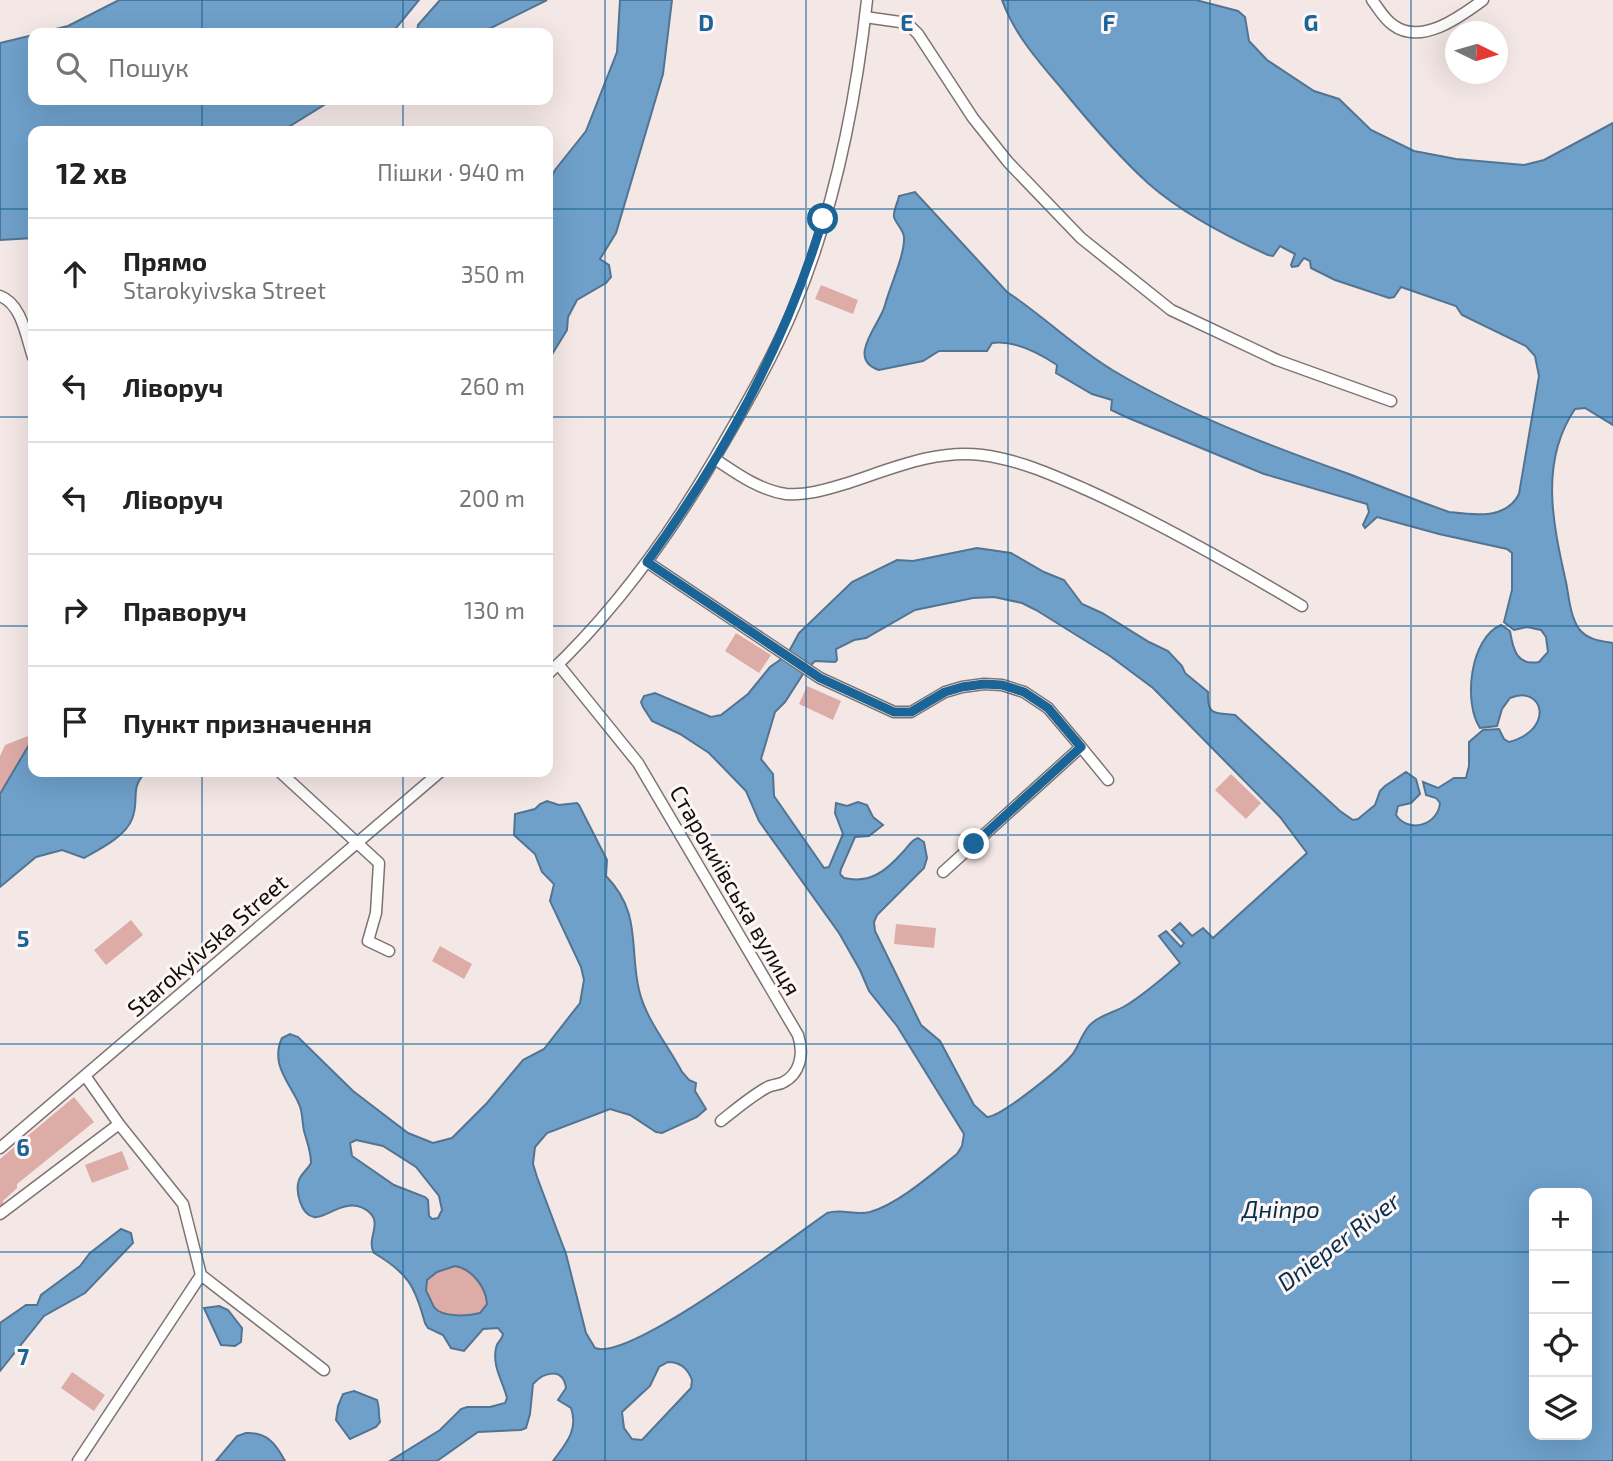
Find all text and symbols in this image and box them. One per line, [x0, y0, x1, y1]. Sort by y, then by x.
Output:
text: D [698, 8, 714, 36]
text: E [900, 8, 914, 36]
text: F [1103, 8, 1116, 36]
text: G [1304, 8, 1318, 36]
north arrow [1445, 21, 1508, 84]
search box [28, 28, 553, 105]
icon: search [52, 48, 90, 86]
text: Пошук [108, 51, 189, 82]
text: 12 хв [56, 154, 127, 190]
text: Пішки · 940 m [377, 158, 525, 186]
route start [807, 203, 838, 234]
text: Прямо [123, 245, 207, 276]
icon: ahead [56, 255, 94, 293]
text: 350 m [461, 260, 525, 288]
text: Starokyivska Street [123, 276, 326, 304]
icon: left [56, 367, 94, 405]
text: Ліворуч [123, 371, 223, 402]
text: 260 m [460, 372, 525, 400]
icon: left [56, 479, 94, 517]
text: Ліворуч [123, 483, 223, 514]
text: 200 m [459, 484, 525, 512]
icon: right [56, 591, 94, 629]
text: Праворуч [123, 595, 247, 626]
text: 130 m [464, 596, 525, 624]
icon: arrive [56, 703, 94, 741]
text: Пункт призначення [123, 707, 372, 738]
street label: Старокиївська вулиця [664, 780, 808, 1001]
route end [958, 828, 989, 859]
street label: Starokyivska Street [121, 868, 293, 1022]
text: 5 [17, 924, 29, 952]
text: 6 [16, 1133, 30, 1161]
water label: Dnieper River [1271, 1185, 1405, 1296]
map controls [1529, 1188, 1592, 1440]
button: + [1529, 1188, 1592, 1251]
water label: Дніпро [1241, 1194, 1320, 1223]
button: − [1529, 1251, 1592, 1314]
button: locate [1529, 1314, 1592, 1377]
text: 7 [17, 1342, 29, 1370]
button: layers [1529, 1377, 1592, 1440]

